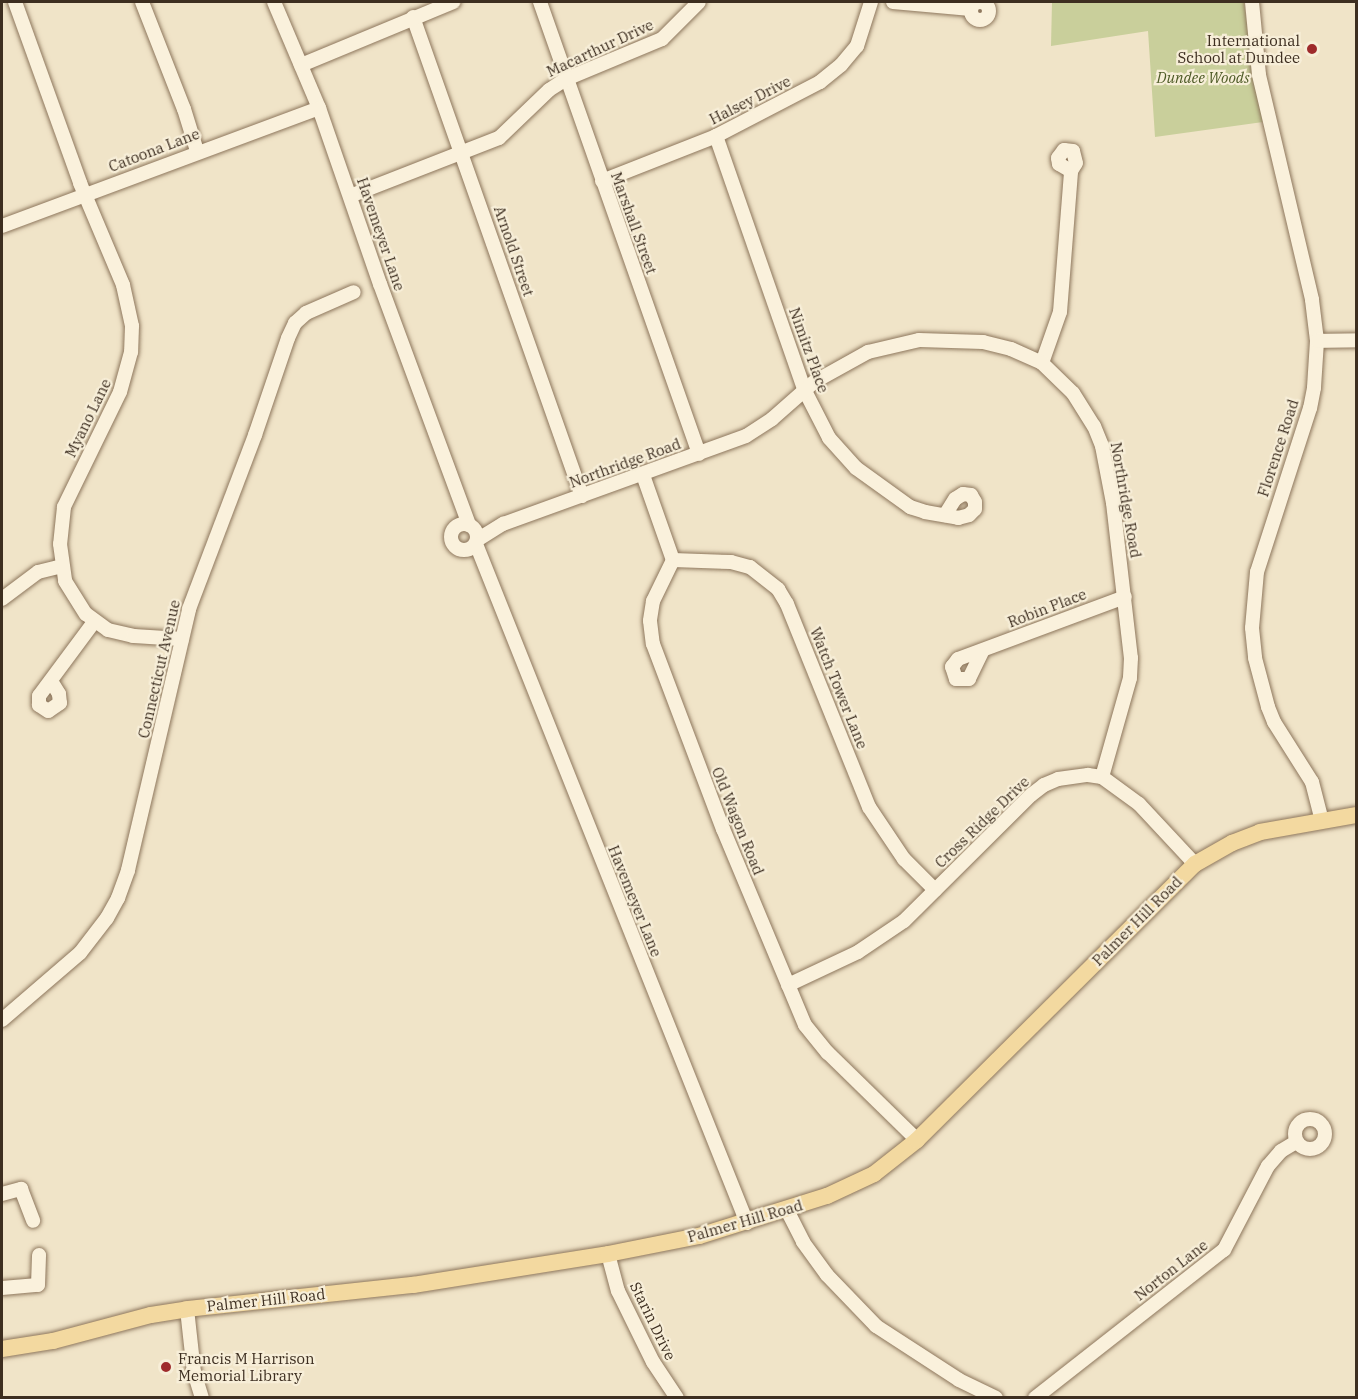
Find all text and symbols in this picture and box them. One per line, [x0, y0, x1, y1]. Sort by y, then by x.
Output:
street label: Macarthur Drive [544, 15, 656, 81]
place label: International School at Dundee [1178, 31, 1300, 66]
marker: International School at Dundee [1305, 42, 1319, 56]
park label: Dundee Woods [1156, 69, 1250, 87]
street label: Halsey Drive [706, 72, 794, 128]
street label: Catoona Lane [106, 124, 202, 176]
street label: Marshall Street [607, 169, 661, 277]
street label: Havemeyer Lane [353, 175, 409, 293]
street label: Arnold Street [490, 204, 538, 298]
street label: Nimitz Place [785, 305, 833, 395]
street label: Myano Lane [61, 376, 115, 460]
street label: Florence Road [1254, 397, 1302, 499]
street label: Northridge Road [567, 434, 683, 492]
street label: Northridge Road [1107, 441, 1145, 559]
street label: Robin Place [1005, 585, 1089, 631]
street label: Connecticut Avenue [134, 598, 184, 740]
street label: Watch Tower Lane [806, 625, 872, 751]
street label: Old Wagon Road [708, 764, 768, 878]
street label: Cross Ridge Drive [931, 772, 1033, 872]
street label: Havemeyer Lane [604, 843, 666, 959]
street label: Palmer Hill Road [1089, 873, 1185, 969]
street label: Palmer Hill Road [685, 1196, 805, 1246]
street label: Norton Lane [1131, 1236, 1211, 1304]
street label: Starin Drive [626, 1279, 680, 1363]
street label: Palmer Hill Road [206, 1285, 326, 1315]
place label: Francis M Harrison Memorial Library [178, 1349, 315, 1384]
marker: Francis M Harrison Memorial Library [159, 1360, 173, 1374]

